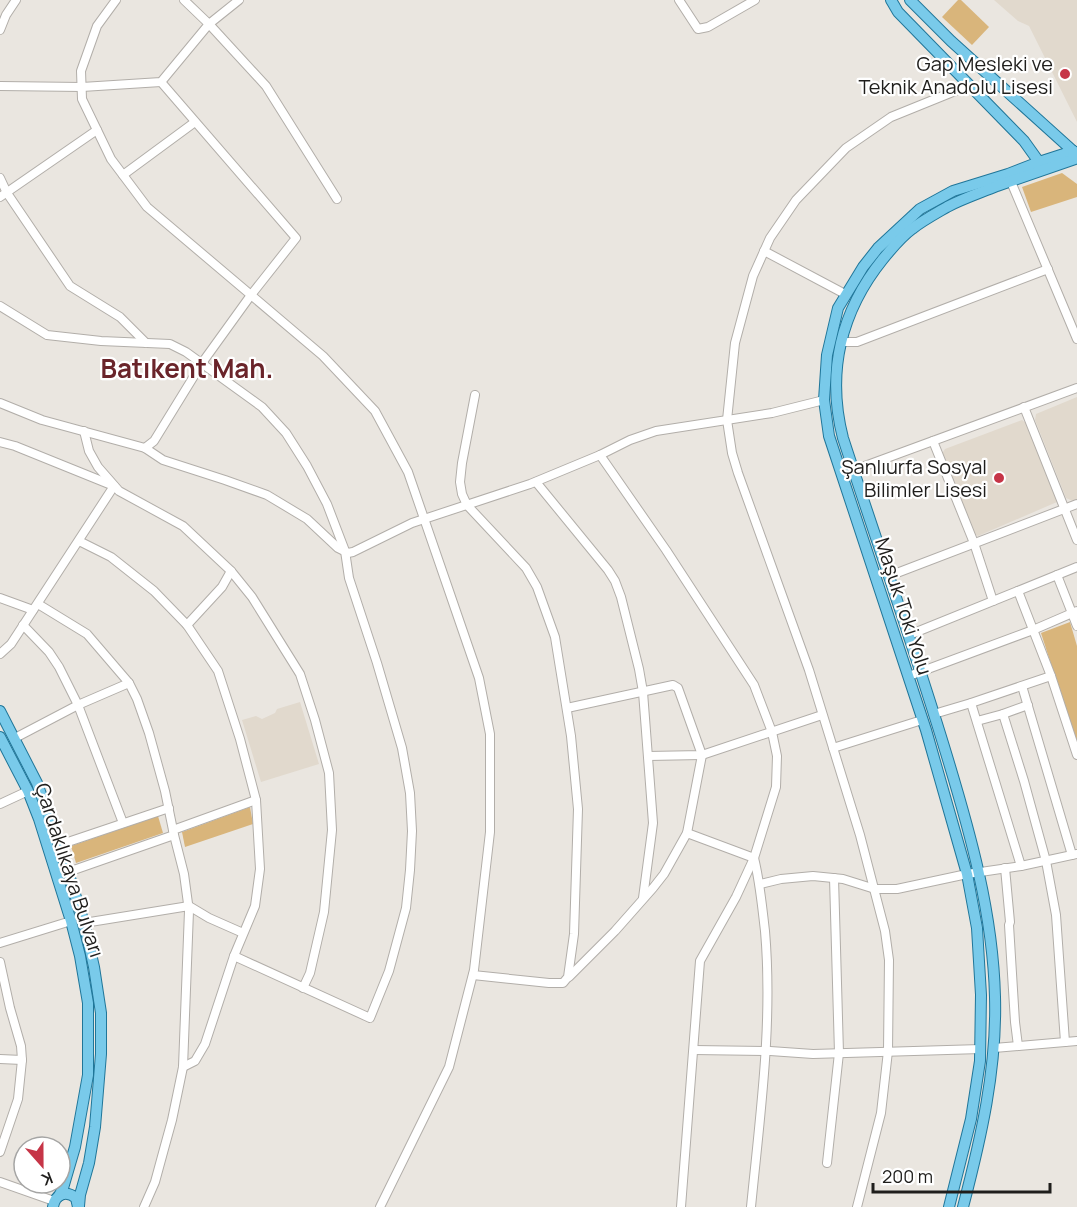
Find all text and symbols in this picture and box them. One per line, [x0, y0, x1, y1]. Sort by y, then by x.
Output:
place label: Gap Mesleki ve Teknik Anadolu Lisesi [858, 50, 1053, 100]
marker: Gap Mesleki ve Teknik Anadolu Lisesi [1058, 67, 1072, 81]
district label: Batıkent Mah. [100, 350, 274, 386]
place label: Şanlıurfa Sosyal Bilimler Lisesi [841, 453, 987, 503]
marker: Şanlıurfa Sosyal Bilimler Lisesi [992, 471, 1006, 485]
street label: Maşuk Toki Yolu [869, 534, 939, 678]
street label: Çardaklıkaya Bulvarı [29, 779, 111, 961]
north arrow [12, 1135, 72, 1195]
scale bar [873, 1156, 1050, 1194]
text: 200 m [882, 1164, 933, 1188]
text: K [38, 1167, 56, 1191]

